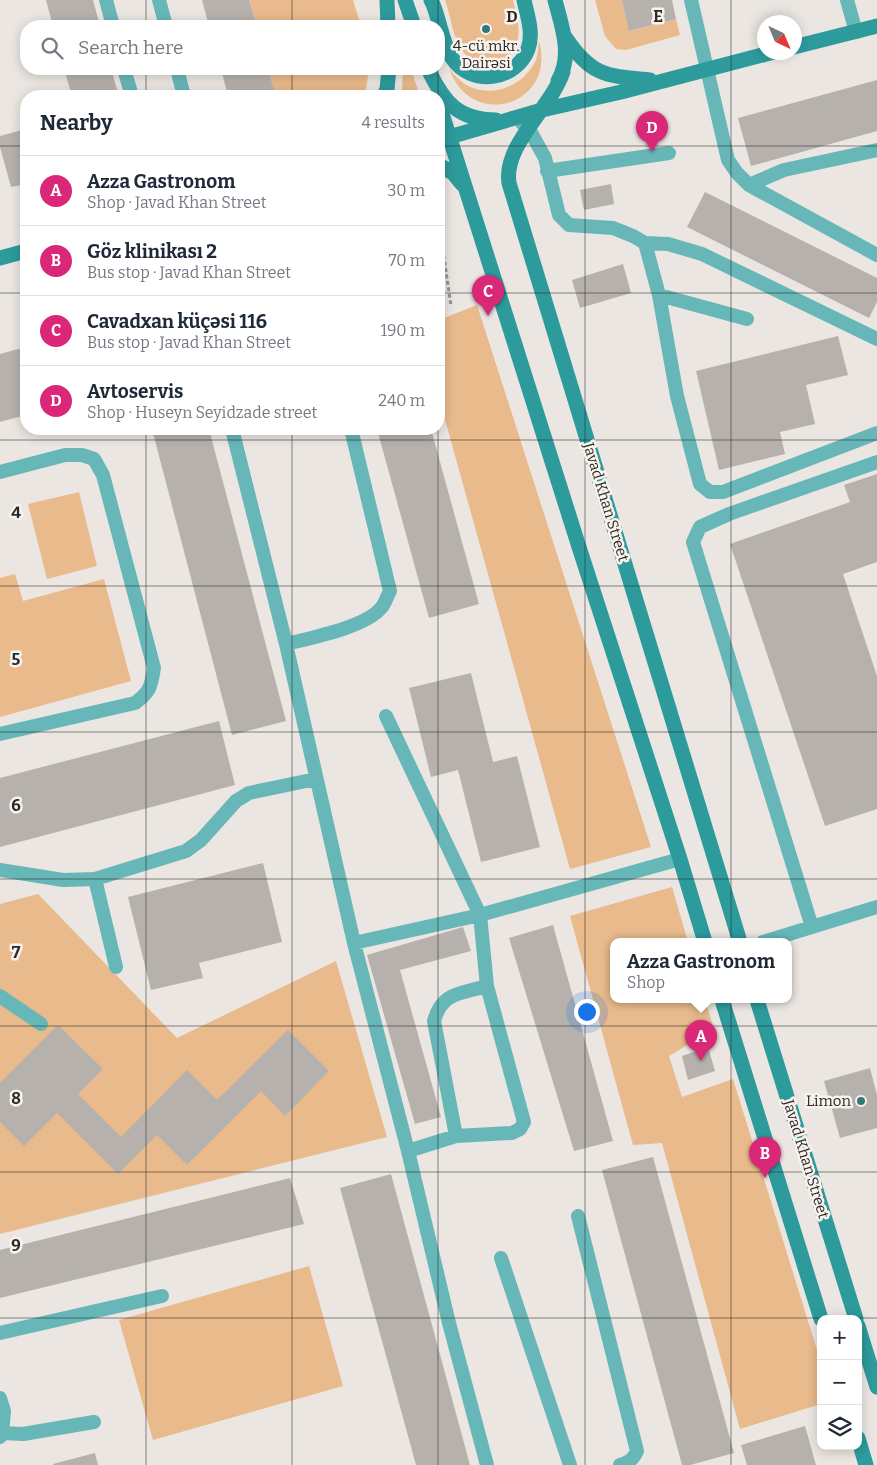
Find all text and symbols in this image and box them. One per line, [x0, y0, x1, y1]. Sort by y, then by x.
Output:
text: D [506, 7, 518, 26]
text: E [653, 7, 663, 26]
north arrow [757, 15, 802, 60]
search box [20, 20, 445, 75]
marker: 4-cü mkr. Dairəsi [480, 23, 492, 35]
icon: search [38, 34, 66, 62]
text: Search here [78, 36, 183, 59]
place label: 4-cü mkr. Dairəsi [453, 37, 519, 72]
text: Nearby [40, 110, 113, 136]
pin: D [636, 111, 668, 152]
text: 4 results [362, 113, 425, 132]
text: Azza Gastronom [87, 170, 235, 193]
text: A [50, 181, 62, 200]
text: 30 m [387, 181, 425, 200]
text: Shop · Javad Khan Street [87, 193, 266, 212]
text: Göz klinikası 2 [87, 240, 217, 263]
text: B [51, 251, 61, 270]
text: 70 m [389, 251, 425, 270]
text: Bus stop · Javad Khan Street [87, 263, 291, 282]
pin: C [472, 275, 504, 316]
text: Cavadxan küçəsi 116 [87, 310, 267, 333]
text: C [51, 321, 61, 340]
text: 190 m [380, 321, 425, 340]
text: Bus stop · Javad Khan Street [87, 333, 291, 352]
text: Avtoservis [87, 380, 183, 403]
text: D [50, 391, 62, 410]
text: 240 m [378, 391, 425, 410]
text: Shop · Huseyn Seyidzade street [87, 403, 317, 422]
street label: Javad Khan Street [579, 440, 633, 564]
text: 4 [11, 503, 21, 522]
text: 5 [12, 650, 21, 669]
text: 6 [11, 796, 21, 815]
popup [610, 938, 792, 1003]
text: 7 [12, 943, 21, 962]
text: Azza Gastronom [627, 950, 775, 973]
text: Shop [627, 973, 665, 992]
your location [574, 999, 600, 1025]
pin: A [685, 1020, 717, 1061]
text: 8 [11, 1089, 21, 1108]
place label: Limon [806, 1092, 851, 1110]
marker: Limon [855, 1095, 867, 1107]
street label: Javad Khan Street [779, 1097, 833, 1221]
pin: B [749, 1137, 781, 1178]
text: 9 [11, 1236, 21, 1255]
map controls [817, 1315, 862, 1450]
button: + [817, 1315, 862, 1360]
button: − [817, 1360, 862, 1405]
button: layers [817, 1405, 862, 1450]

